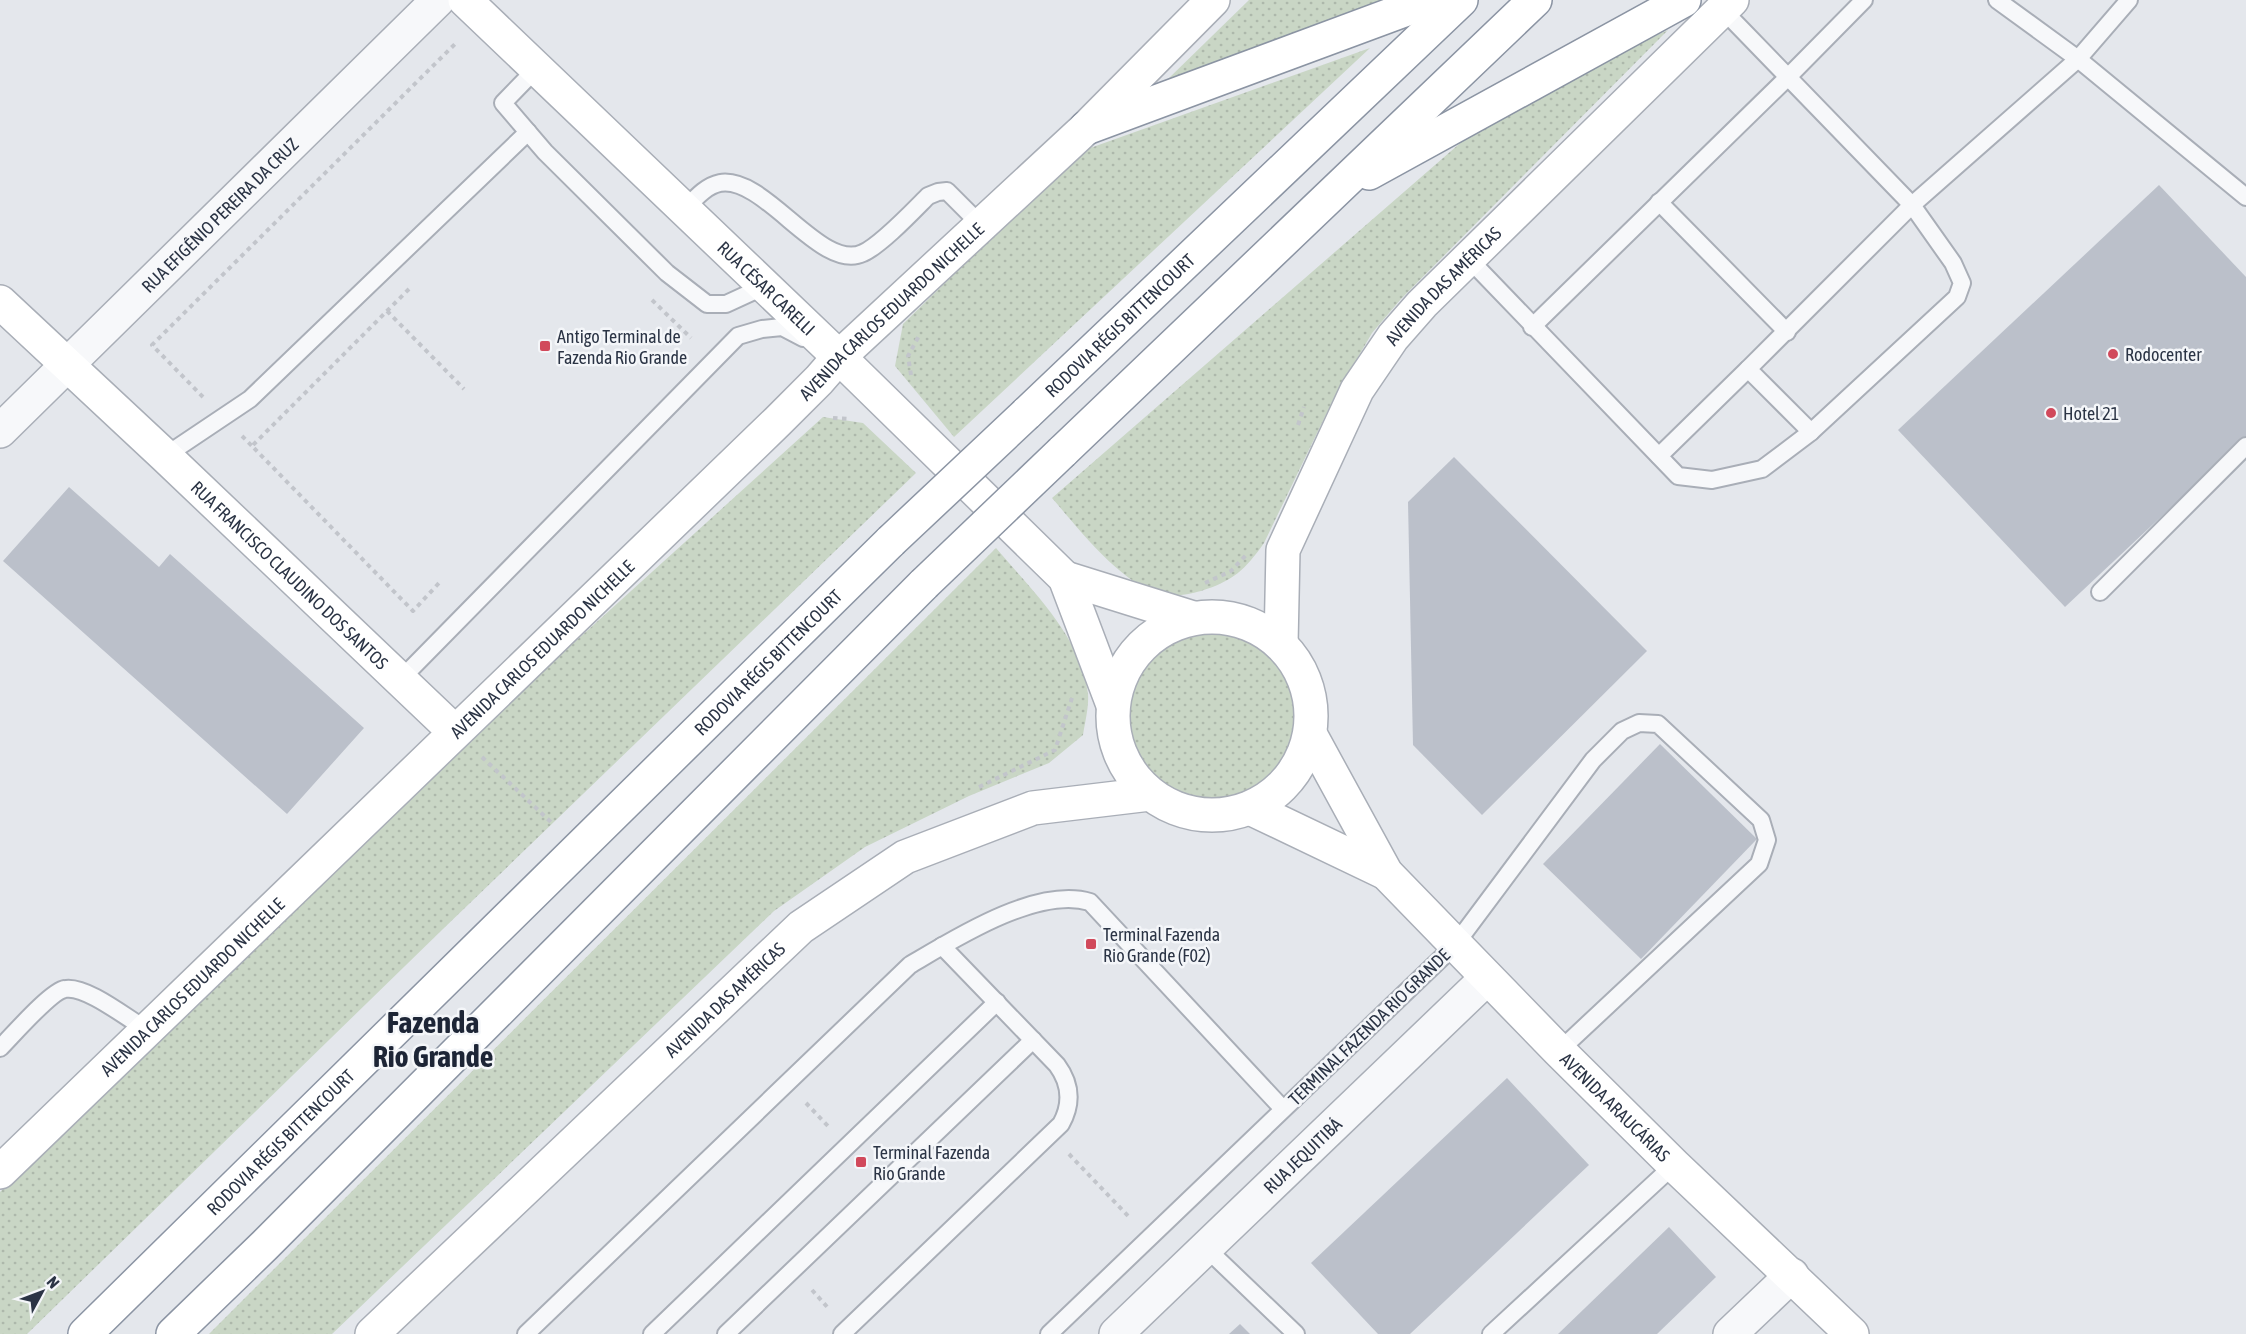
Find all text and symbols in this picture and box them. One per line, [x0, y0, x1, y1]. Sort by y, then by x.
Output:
street label: RUA EFIGÊNIO PEREIRA DA CRUZ [137, 133, 302, 297]
street label: AVENIDA CARLOS EDUARDO NICHELLE [795, 218, 988, 404]
street label: AVENIDA DAS AMÉRICAS [1380, 222, 1506, 349]
street label: RUA CÉSAR CARELLI [714, 237, 820, 339]
street label: RODOVIA RÉGIS BITTENCOURT [1040, 249, 1199, 401]
place label: Antigo Terminal de Fazenda Rio Grande [557, 326, 687, 368]
marker: Antigo Terminal de Fazenda Rio Grande [538, 339, 552, 353]
place label: Rodocenter [2125, 344, 2202, 365]
marker: Rodocenter [2106, 347, 2120, 361]
place label: Hotel 21 [2063, 403, 2119, 424]
marker: Hotel 21 [2044, 406, 2058, 420]
street label: RUA FRANCISCO CLAUDINO DOS SANTOS [187, 476, 393, 674]
street label: AVENIDA CARLOS EDUARDO NICHELLE [446, 555, 638, 742]
street label: RODOVIA RÉGIS BITTENCOURT [690, 585, 846, 739]
street label: AVENIDA CARLOS EDUARDO NICHELLE [96, 893, 289, 1080]
place label: Terminal Fazenda Rio Grande (F02) [1103, 924, 1220, 966]
street label: AVENIDA DAS AMÉRICAS [660, 937, 789, 1061]
marker: Terminal Fazenda Rio Grande (F02) [1084, 937, 1098, 951]
street label: TERMINAL FAZENDA RIO GRANDE [1284, 944, 1454, 1110]
district label: Fazenda Rio Grande [373, 1005, 493, 1073]
street label: AVENIDA ARAUCÁRIAS [1556, 1048, 1675, 1166]
street label: RODOVIA RÉGIS BITTENCOURT [202, 1065, 358, 1219]
street label: RUA JEQUITIBÁ [1259, 1113, 1346, 1198]
place label: Terminal Fazenda Rio Grande [873, 1142, 990, 1184]
marker: Terminal Fazenda Rio Grande [854, 1155, 868, 1169]
north arrow [12, 1262, 72, 1322]
text: N [43, 1273, 63, 1292]

